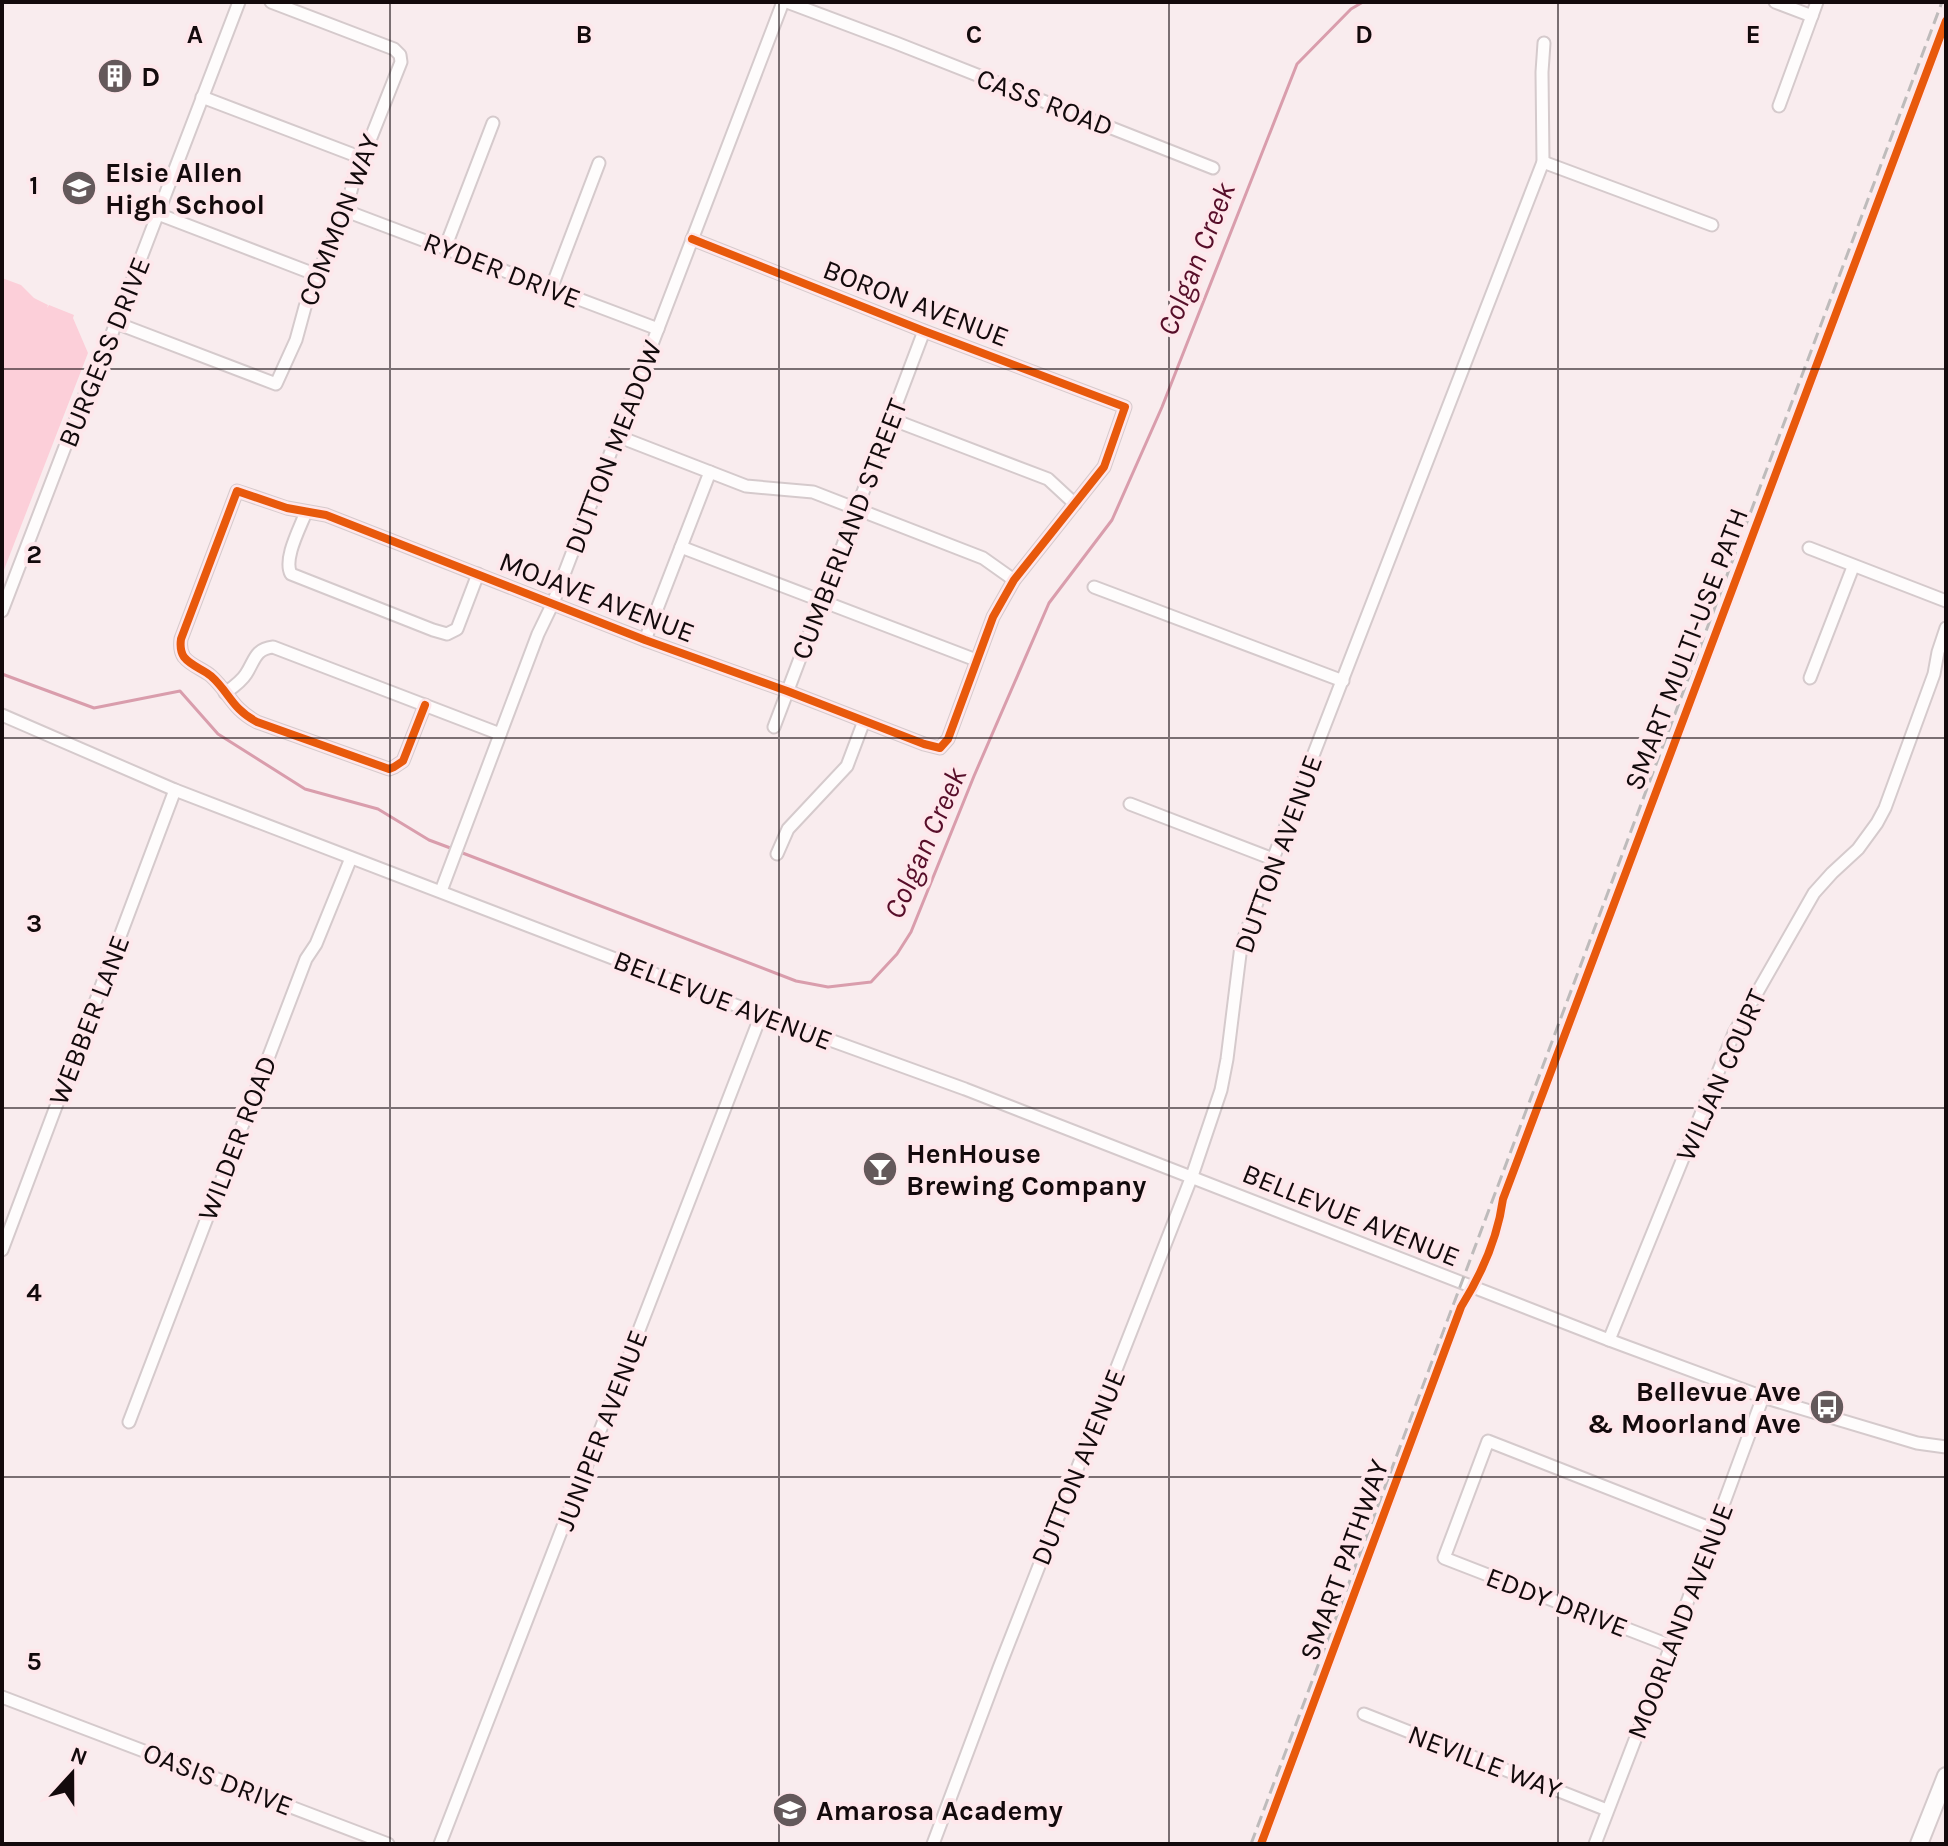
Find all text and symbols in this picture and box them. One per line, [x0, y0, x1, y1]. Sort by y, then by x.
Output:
text: A [187, 19, 203, 50]
text: B [576, 19, 592, 50]
text: C [966, 19, 982, 50]
text: D [1355, 19, 1373, 50]
text: E [1745, 19, 1761, 50]
building icon: D [96, 57, 134, 95]
place label: D [141, 60, 160, 93]
street label: CASS ROAD [972, 61, 1118, 143]
street label: COMMON WAY [291, 129, 387, 311]
place label: Elsie Allen High School [105, 156, 265, 221]
school or university icon: Elsie Allen High School [60, 169, 98, 207]
text: 1 [29, 170, 39, 201]
water label: Colgan Creek [1149, 177, 1243, 341]
street label: RYDER DRIVE [419, 225, 585, 315]
street label: BURGESS DRIVE [51, 252, 157, 452]
street label: BORON AVENUE [818, 252, 1014, 354]
street label: DUTTON MEADOW [557, 336, 669, 558]
street label: CUMBERLAND STREET [784, 394, 914, 664]
street label: SMART MULTI-USE PATH [1617, 503, 1755, 795]
text: 2 [26, 539, 42, 570]
street label: MOJAVE AVENUE [495, 545, 699, 649]
street label: DUTTON AVENUE [1227, 750, 1329, 958]
water label: Colgan Creek [876, 761, 975, 924]
text: 3 [26, 908, 42, 939]
street label: WEBBER LANE [41, 930, 137, 1110]
street label: BELLEVUE AVENUE [609, 943, 837, 1057]
street label: WILJAN COURT [1668, 984, 1774, 1166]
street label: WILDER ROAD [190, 1051, 284, 1225]
place label: HenHouse Brewing Company [906, 1137, 1146, 1202]
bar icon: HenHouse Brewing Company [861, 1150, 899, 1188]
street label: BELLEVUE AVENUE [1238, 1156, 1464, 1274]
text: 4 [26, 1277, 42, 1308]
street label: JUNIPER AVENUE [548, 1325, 654, 1535]
street label: DUTTON AVENUE [1024, 1364, 1132, 1570]
place label: Bellevue Ave & Moorland Ave [1587, 1375, 1801, 1440]
bus stop icon: Bellevue Ave & Moorland Ave [1808, 1388, 1846, 1426]
street label: SMART PATHWAY [1292, 1454, 1396, 1665]
street label: MOORLAND AVENUE [1620, 1498, 1740, 1744]
street label: EDDY DRIVE [1482, 1560, 1632, 1644]
text: 5 [26, 1646, 42, 1677]
street label: NEVILLE WAY [1404, 1718, 1567, 1807]
north arrow [32, 1734, 112, 1814]
street label: OASIS DRIVE [139, 1735, 297, 1823]
text: N [67, 1741, 91, 1771]
school or university icon: Amarosa Academy [771, 1791, 809, 1829]
place label: Amarosa Academy [816, 1794, 1063, 1827]

